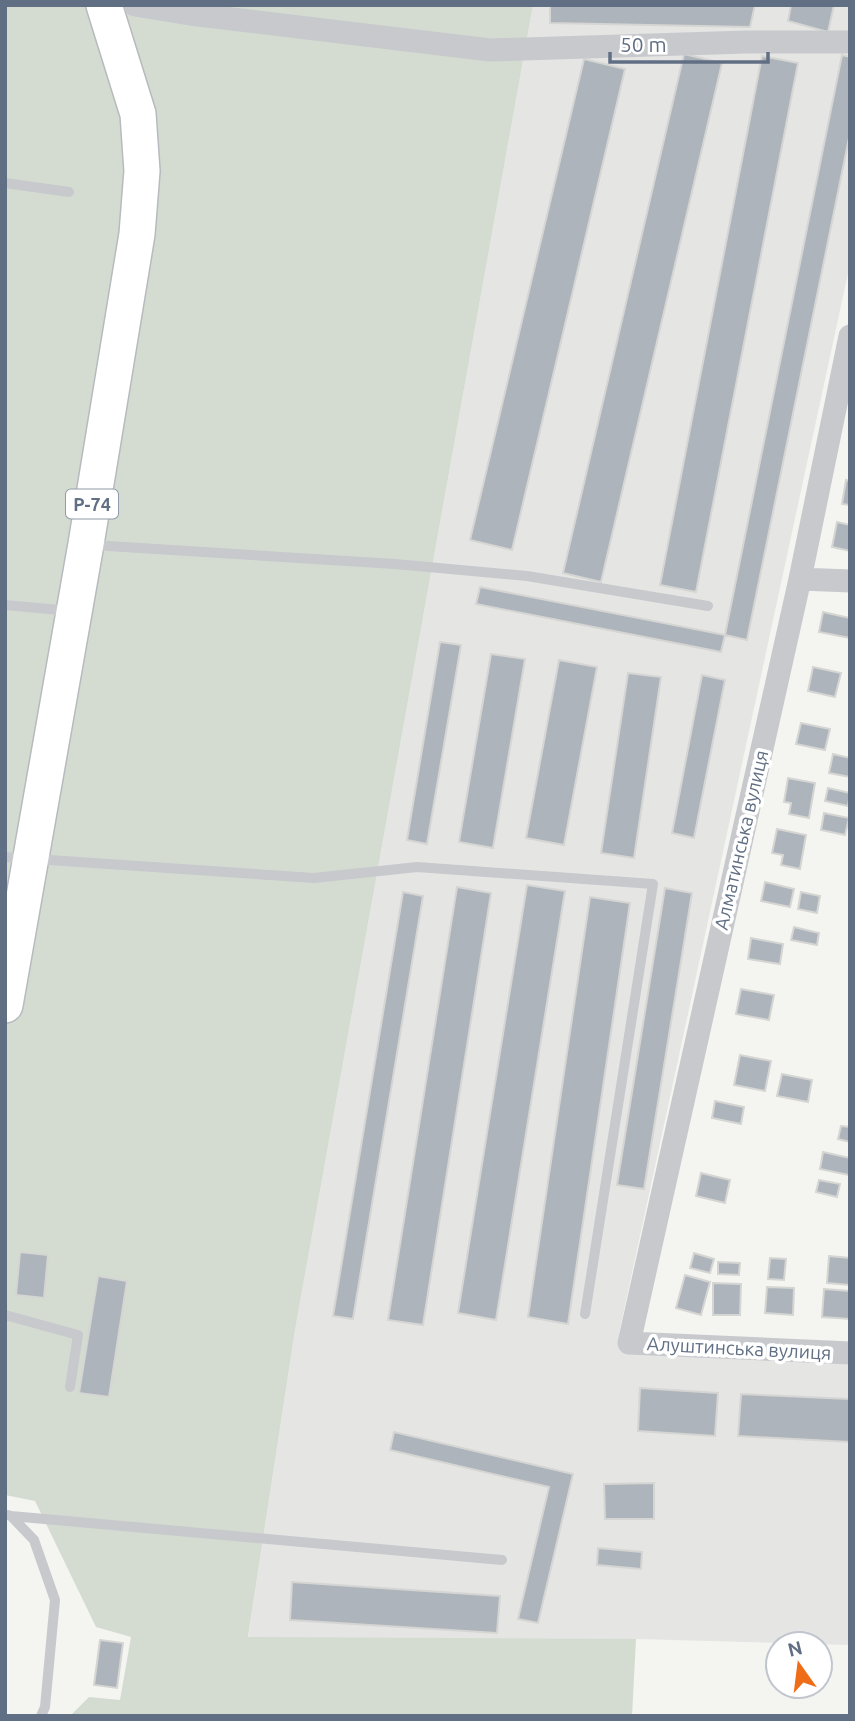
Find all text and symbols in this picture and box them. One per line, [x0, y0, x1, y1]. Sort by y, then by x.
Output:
scale bar [610, 21, 768, 65]
text: 50 m [620, 32, 667, 56]
road number: Р-74 [66, 490, 118, 518]
street label: Алматинська вулиця [710, 748, 772, 932]
street label: Алуштинська вулиця [646, 1332, 832, 1364]
north arrow [764, 1630, 834, 1700]
text: N [785, 1636, 804, 1661]

